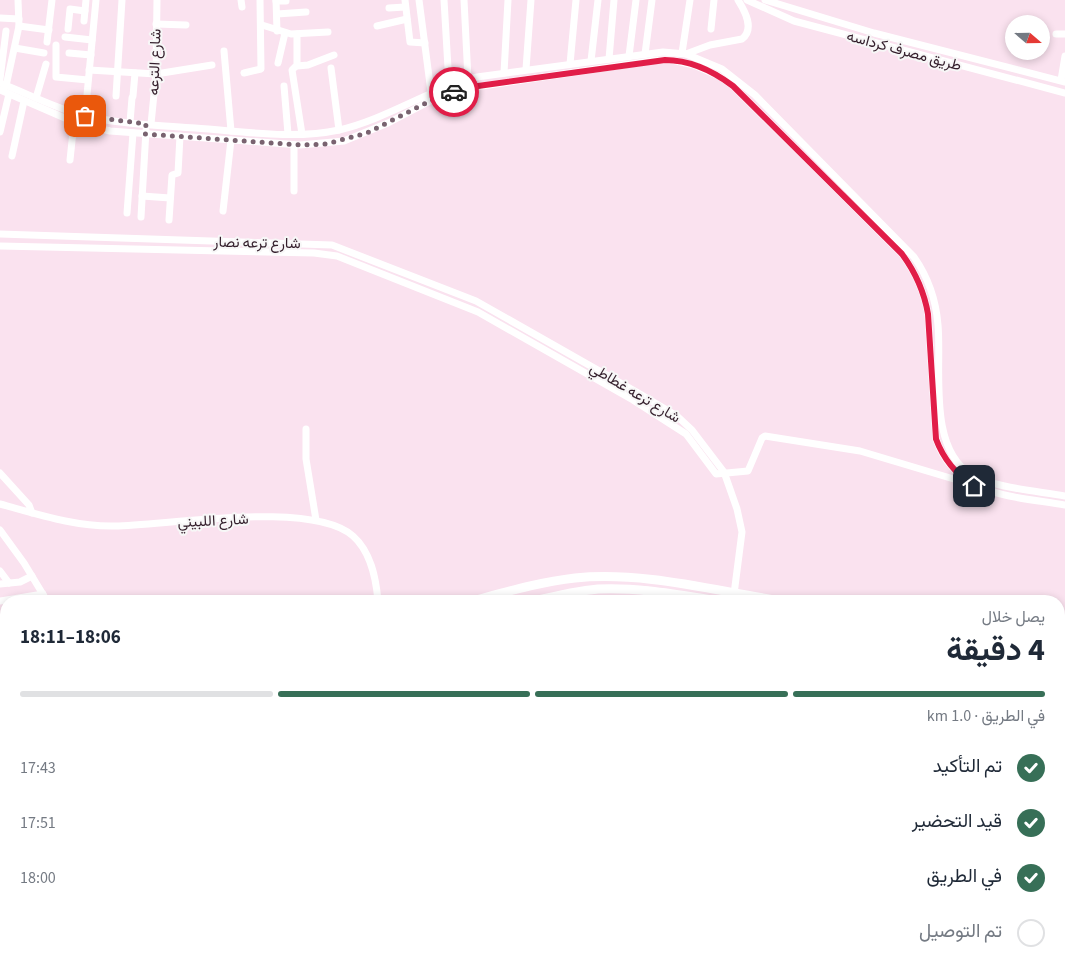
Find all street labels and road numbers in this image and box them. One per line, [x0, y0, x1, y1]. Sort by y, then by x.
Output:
street label: طريق مصرف كرداسه [844, 26, 964, 76]
street label: شارع الترعه [143, 28, 167, 96]
street label: شارع ترعه نصار [212, 232, 301, 254]
street label: شارع ترعه غطاطي [585, 358, 684, 430]
street label: شارع اللبيني [177, 509, 249, 535]

